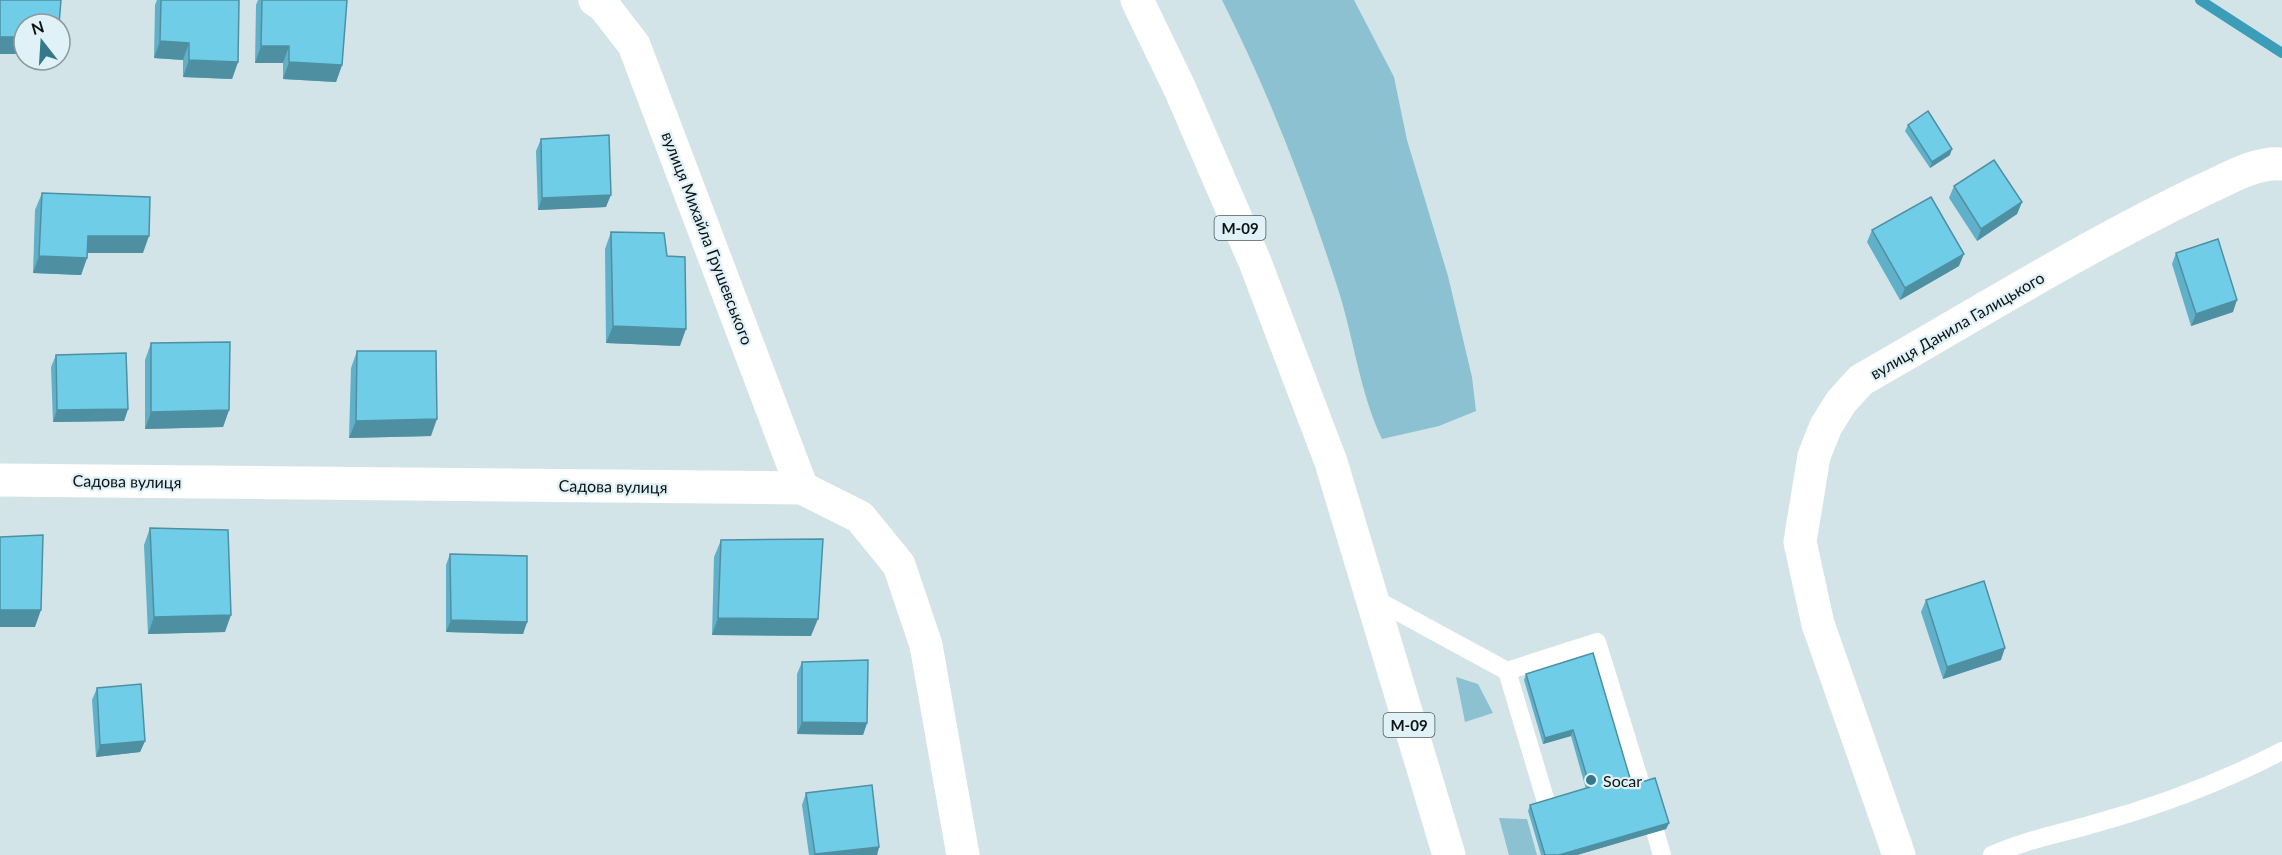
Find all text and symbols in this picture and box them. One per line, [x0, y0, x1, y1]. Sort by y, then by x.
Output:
north arrow [12, 12, 72, 72]
text: N [29, 16, 46, 38]
street label: вулиця Михайла Грушевського [658, 129, 758, 347]
road number: М-09 [1214, 216, 1266, 240]
street label: вулиця Данила Галицького [1867, 267, 2047, 383]
street label: Садова вулиця [72, 471, 182, 491]
street label: Садова вулиця [558, 476, 668, 496]
road number: М-09 [1384, 713, 1434, 737]
place label: Socar [1603, 771, 1642, 790]
marker: Socar [1584, 773, 1598, 787]

